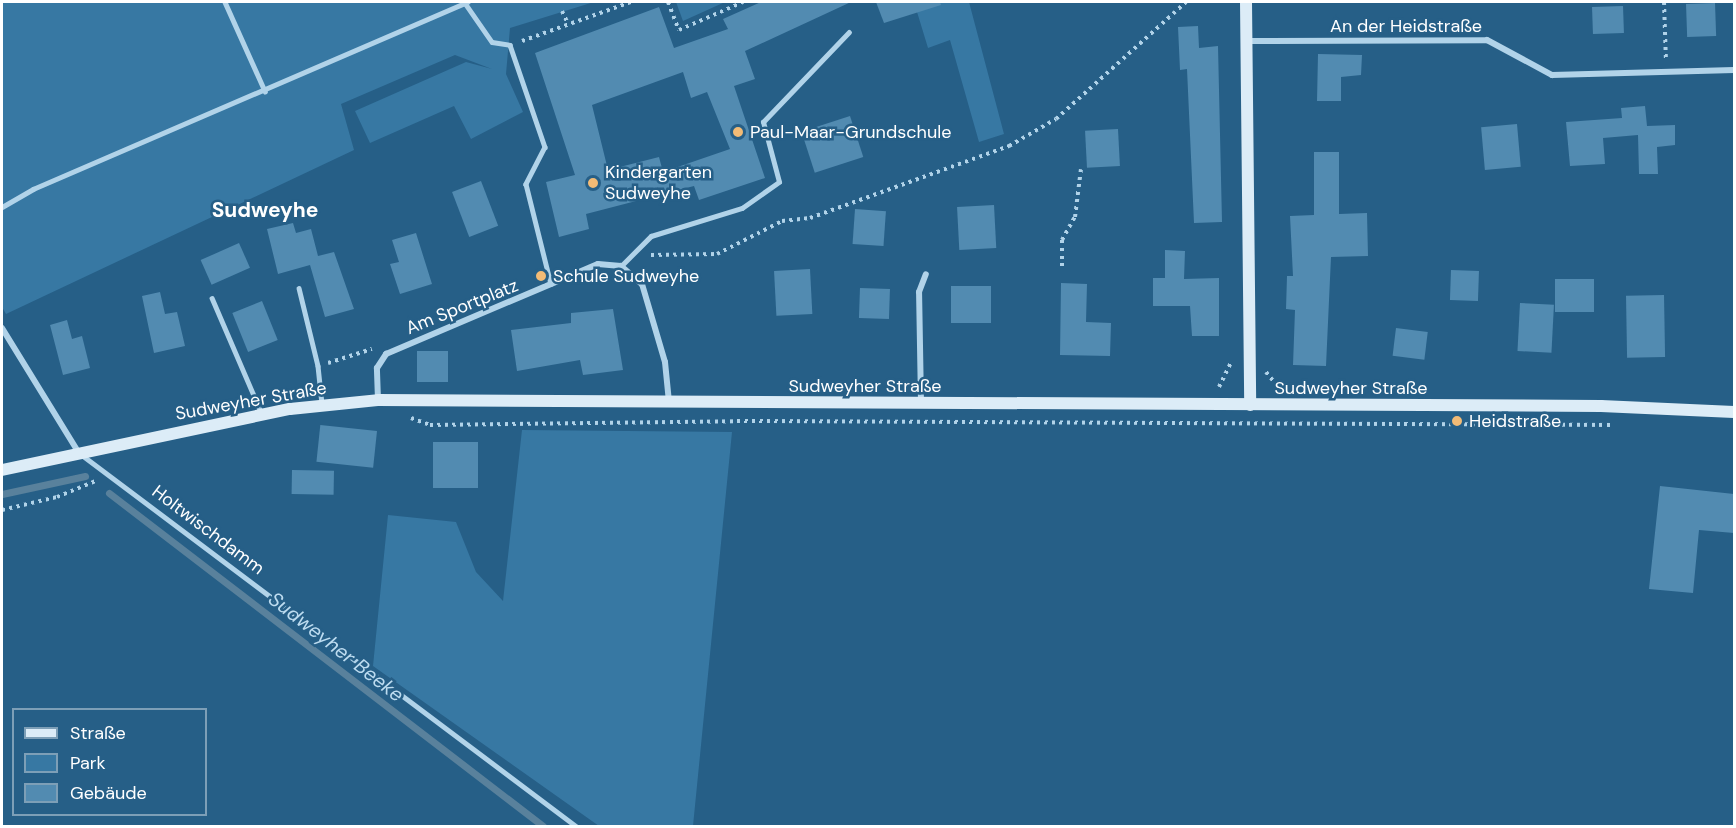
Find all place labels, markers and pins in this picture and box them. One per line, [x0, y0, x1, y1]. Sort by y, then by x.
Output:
place label: Paul-Maar-Grundschule [750, 121, 951, 143]
marker: Paul-Maar-Grundschule [731, 125, 745, 139]
place label: Kindergarten Sudweyhe [605, 162, 712, 204]
marker: Kindergarten Sudweyhe [586, 176, 600, 190]
place label: Schule Sudweyhe [553, 265, 699, 287]
marker: Schule Sudweyhe [534, 269, 548, 283]
place label: Heidstraße [1469, 410, 1561, 432]
marker: Heidstraße [1450, 414, 1464, 428]

